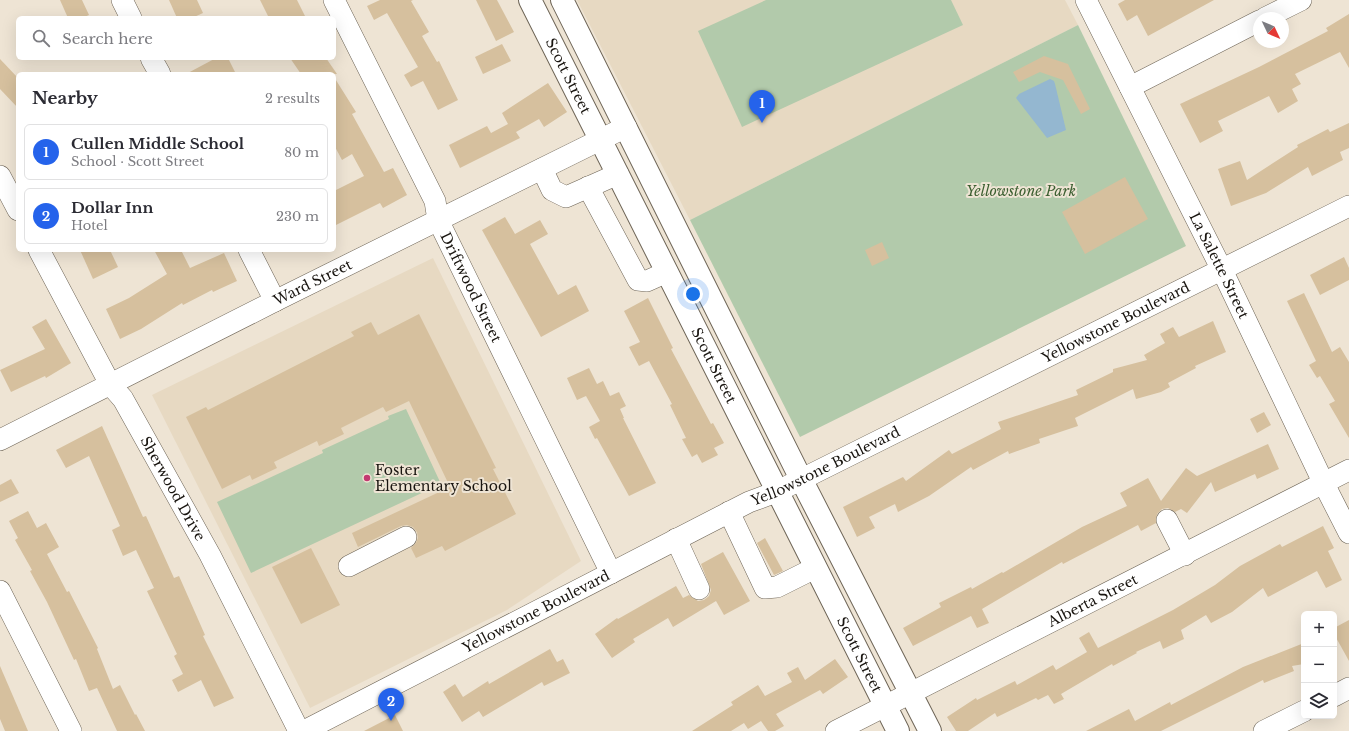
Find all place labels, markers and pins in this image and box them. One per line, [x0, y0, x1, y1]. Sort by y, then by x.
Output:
pin: 1 [749, 90, 775, 123]
place label: Foster Elementary School [375, 461, 512, 495]
marker: Foster Elementary School [362, 473, 372, 483]
pin: 2 [378, 688, 404, 721]

